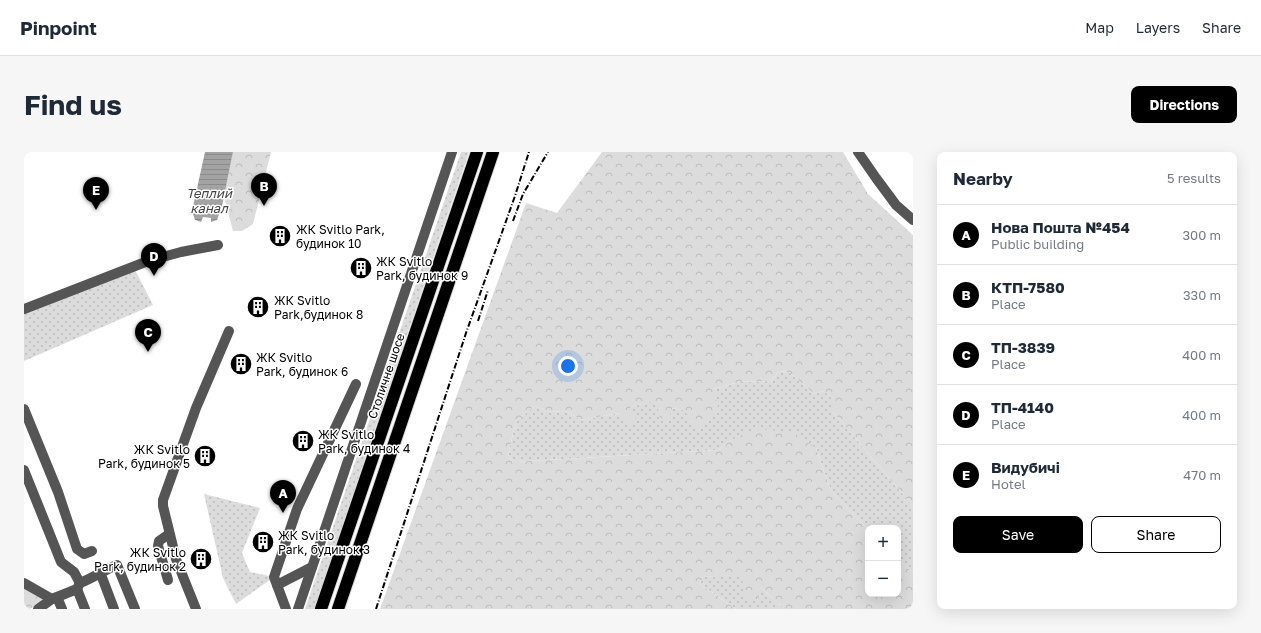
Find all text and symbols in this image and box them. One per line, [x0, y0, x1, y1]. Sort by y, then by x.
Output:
text: Pinpoint [20, 16, 97, 39]
text: Map [1085, 19, 1114, 36]
text: Layers [1136, 19, 1180, 36]
text: Share [1202, 19, 1241, 36]
button: Directions [1131, 86, 1237, 123]
text: Find us [24, 88, 122, 121]
text: Nearby [953, 168, 1013, 189]
text: 5 results [1167, 170, 1221, 186]
pin: B [251, 173, 277, 206]
pin: E [83, 177, 109, 210]
water label: Теплий канал [186, 185, 233, 216]
text: Нова Пошта №454 [991, 218, 1130, 236]
place label: ЖК Svitlo Park, будинок 10 [296, 222, 385, 251]
building icon: ЖК Svitlo Park, будинок 10 [267, 223, 293, 249]
text: A [961, 227, 971, 243]
text: 300 m [1183, 227, 1221, 243]
text: Public building [991, 236, 1084, 252]
pin: D [141, 243, 167, 276]
place label: ЖК Svitlo Park, будинок 9 [376, 254, 468, 283]
building icon: ЖК Svitlo Park, будинок 9 [348, 255, 374, 281]
text: КТП-7580 [991, 278, 1065, 296]
text: B [961, 287, 971, 303]
text: 330 m [1183, 287, 1221, 303]
place label: ЖК Svitlo Park,будинок 8 [274, 293, 363, 322]
building icon: ЖК Svitlo Park,будинок 8 [245, 294, 271, 320]
text: Place [991, 296, 1026, 312]
pin: C [135, 319, 161, 352]
street label: Столичне шосе [364, 331, 408, 421]
text: ТП-3839 [991, 338, 1055, 356]
text: C [961, 347, 971, 363]
text: 400 m [1182, 347, 1221, 363]
place label: ЖК Svitlo Park, будинок 6 [256, 350, 348, 379]
building icon: ЖК Svitlo Park, будинок 6 [228, 351, 254, 377]
your location [558, 356, 578, 376]
text: Place [991, 356, 1026, 372]
text: ТП-4140 [991, 398, 1054, 416]
text: D [961, 407, 971, 423]
text: 400 m [1182, 407, 1221, 423]
text: Place [991, 416, 1026, 432]
place label: ЖК Svitlo Park, будинок 4 [318, 427, 410, 456]
building icon: ЖК Svitlo Park, будинок 4 [290, 428, 316, 454]
place label: ЖК Svitlo Park, будинок 5 [98, 442, 190, 471]
building icon: ЖК Svitlo Park, будинок 5 [192, 443, 218, 469]
text: Видубичі [991, 458, 1060, 476]
text: E [962, 467, 970, 483]
text: 470 m [1183, 467, 1221, 483]
text: Hotel [991, 476, 1026, 492]
pin: A [270, 480, 296, 513]
button: Save [953, 516, 1083, 553]
button: Share [1091, 516, 1221, 553]
map controls [865, 525, 901, 597]
button: + [865, 525, 901, 561]
place label: ЖК Svitlo Park, будинок 3 [278, 528, 370, 557]
building icon: ЖК Svitlo Park, будинок 3 [250, 529, 276, 555]
place label: ЖК Svitlo Park, будинок 2 [94, 545, 186, 574]
building icon: ЖК Svitlo Park, будинок 2 [188, 546, 214, 572]
button: − [865, 561, 901, 597]

